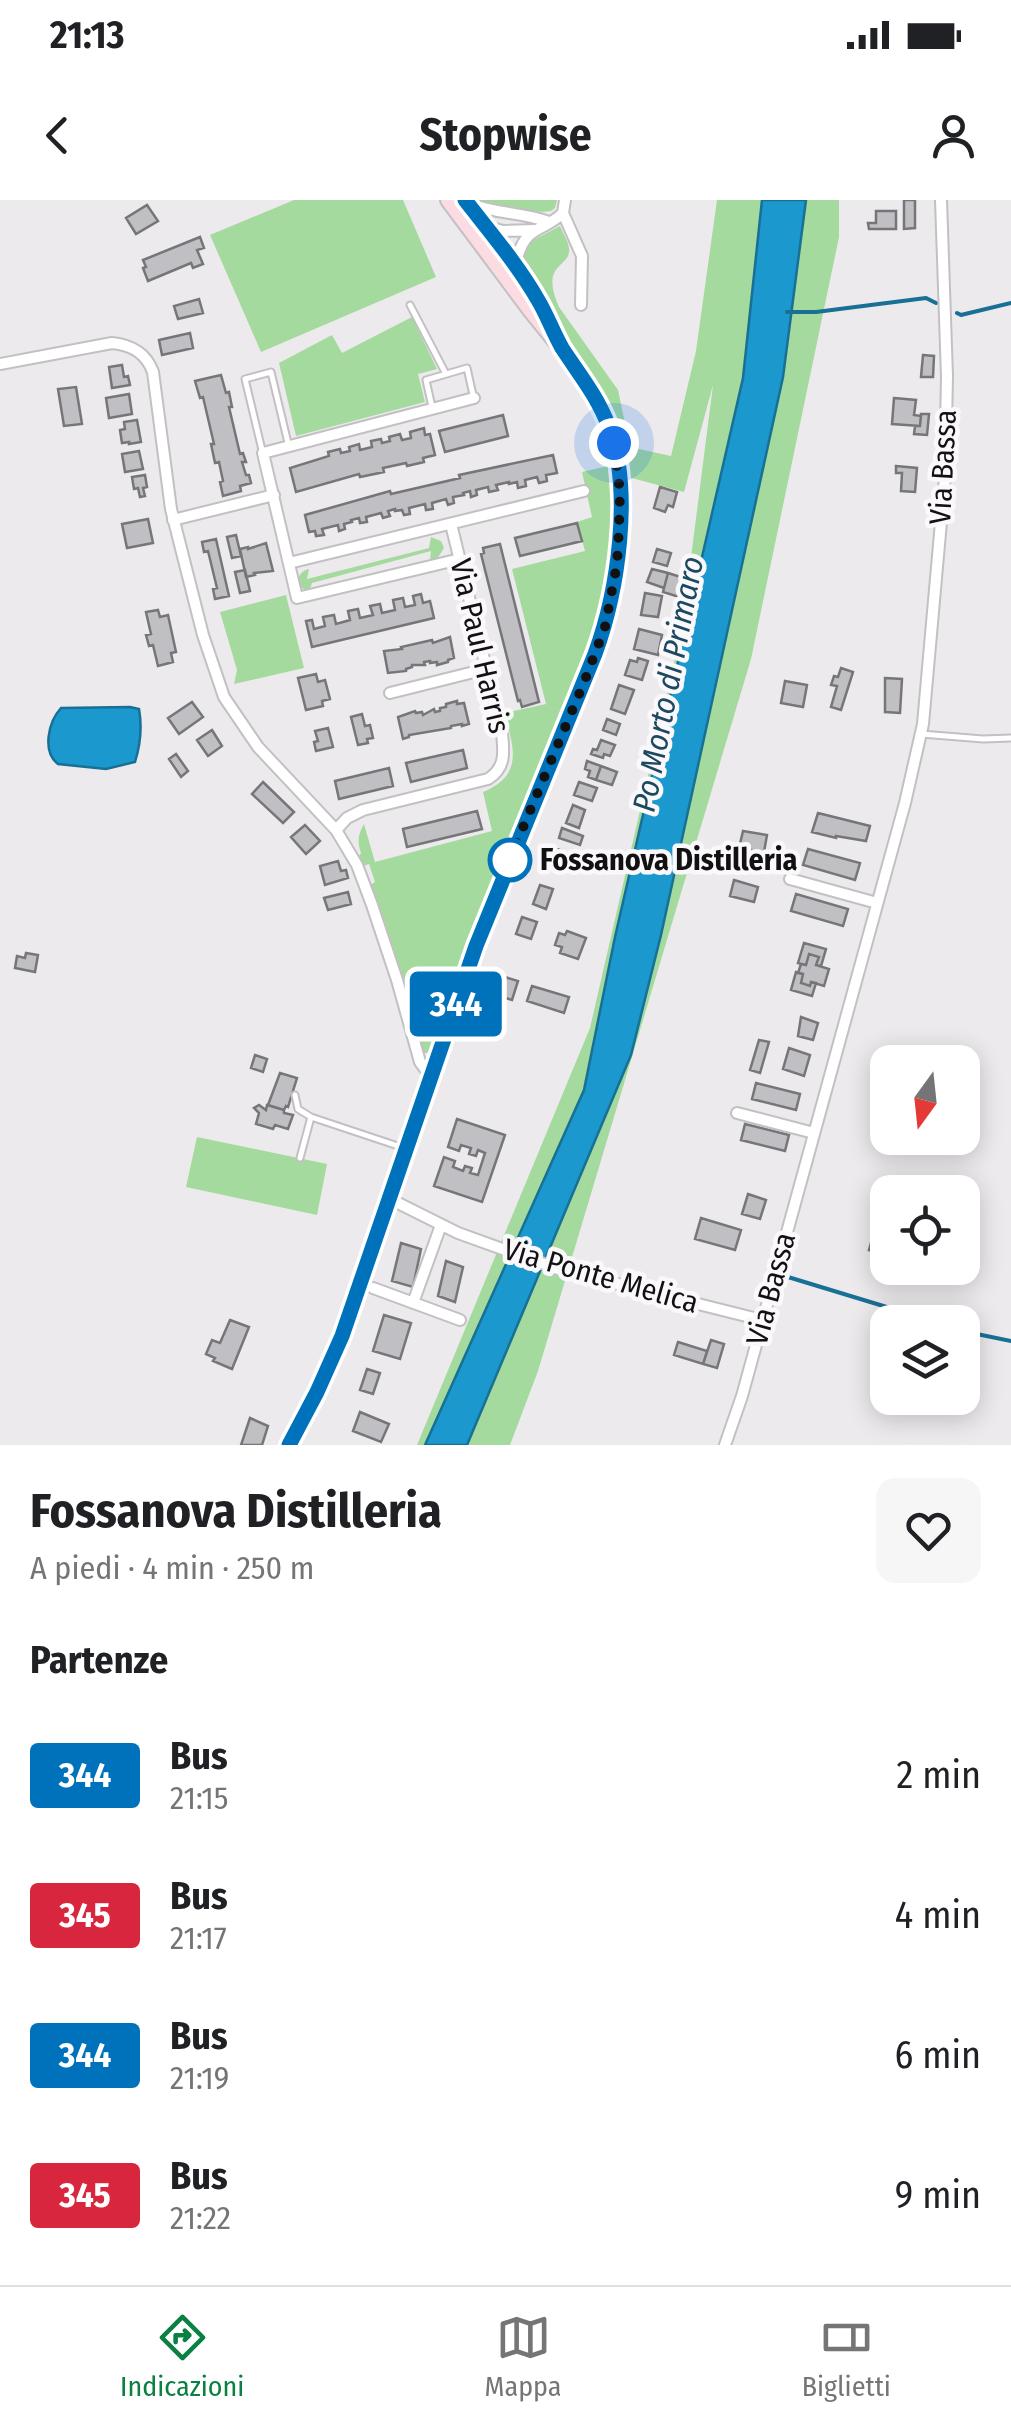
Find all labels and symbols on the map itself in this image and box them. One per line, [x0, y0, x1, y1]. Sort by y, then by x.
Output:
street label: Via Bassa [922, 408, 964, 526]
your location [589, 418, 639, 468]
water label: Po Morto di Primaro [625, 553, 711, 815]
street label: Via Paul Harris [442, 555, 518, 737]
marker: Fossanova Distilleria [489, 839, 531, 881]
place label: Fossanova Distilleria [540, 842, 797, 878]
line badge: 344 [398, 972, 514, 1036]
north arrow [870, 1045, 980, 1155]
street label: Via Bassa [739, 1229, 803, 1349]
street label: Via Ponte Melica [499, 1231, 703, 1321]

